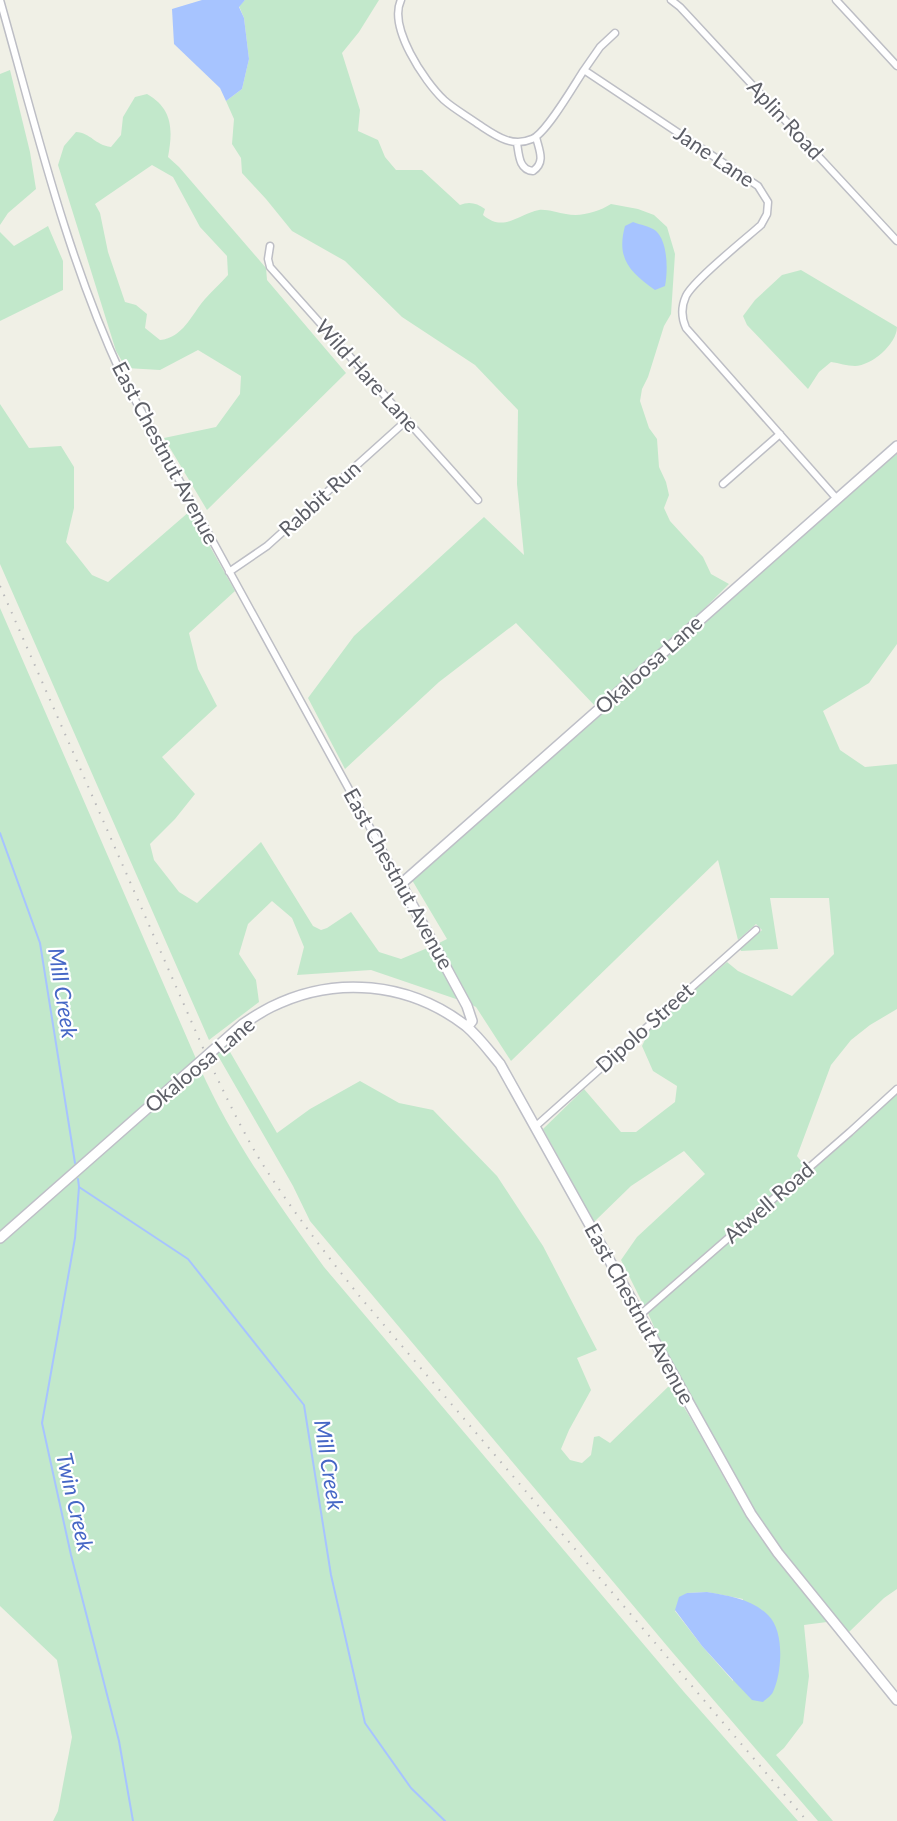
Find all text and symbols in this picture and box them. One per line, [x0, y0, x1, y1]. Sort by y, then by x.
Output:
street label: Aplin Road [743, 74, 829, 164]
street label: Jane Lane [670, 120, 760, 192]
street label: Wild Hare Lane [311, 314, 425, 436]
street label: East Chestnut Avenue [108, 357, 225, 548]
street label: Rabbit Run [273, 455, 365, 541]
street label: Okaloosa Lane [589, 609, 707, 718]
street label: East Chestnut Avenue [339, 783, 459, 973]
water label: Mill Creek [43, 946, 84, 1041]
street label: Dipolo Street [590, 976, 698, 1077]
street label: Okaloosa Lane [139, 1011, 259, 1117]
street label: Atwell Road [718, 1156, 818, 1248]
street label: East Chestnut Avenue [580, 1218, 700, 1408]
water label: Mill Creek [309, 1418, 350, 1513]
water label: Twin Creek [51, 1450, 100, 1554]

